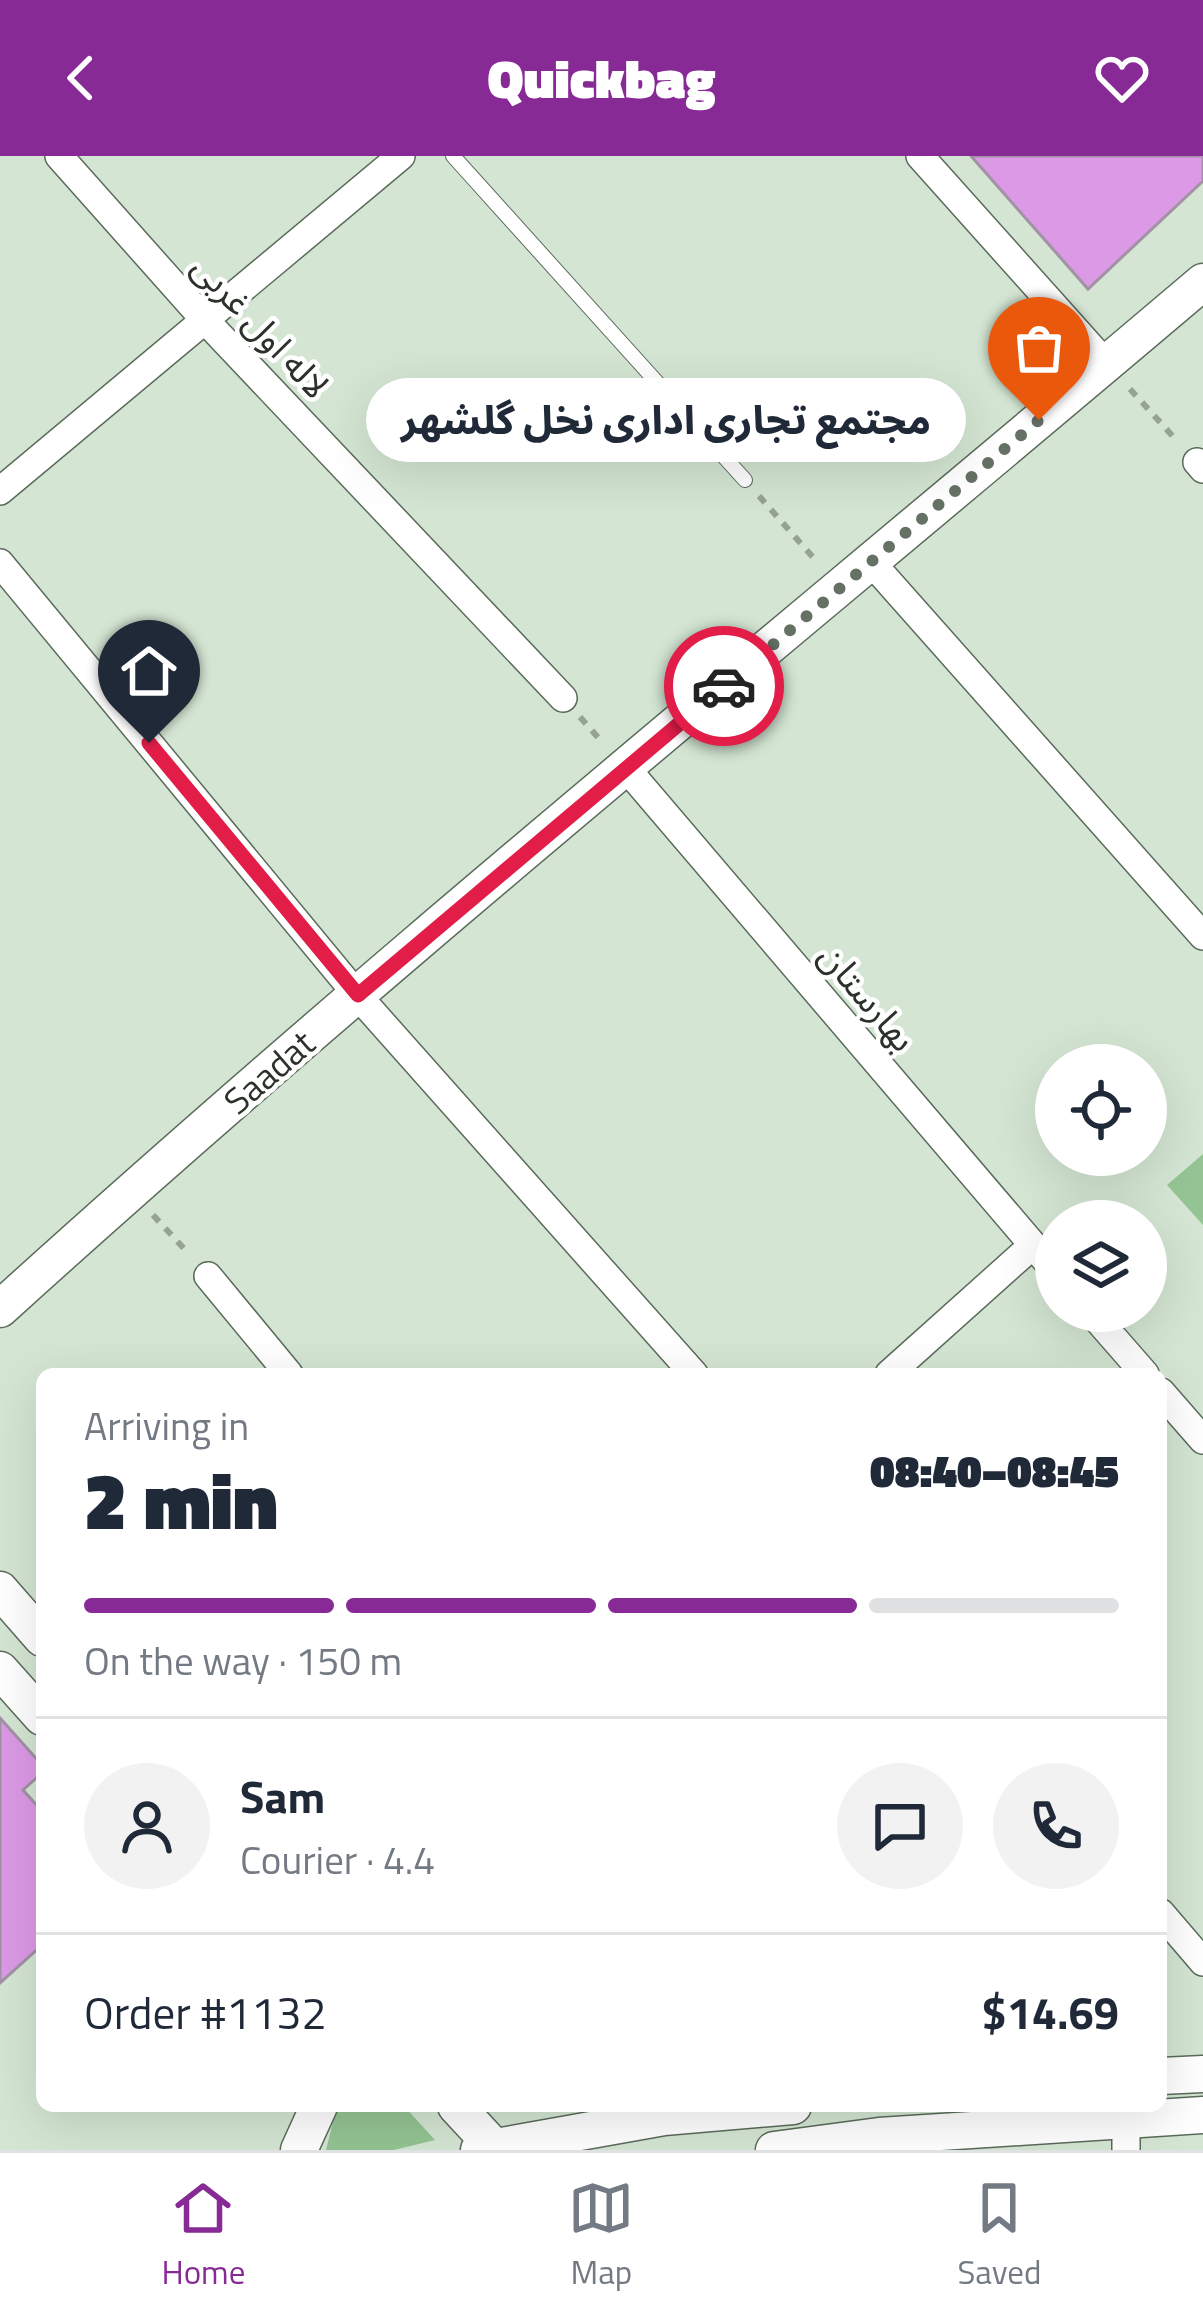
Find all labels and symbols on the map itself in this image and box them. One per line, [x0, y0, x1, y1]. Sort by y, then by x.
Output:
street label: لاله اول غربی [180, 241, 343, 411]
pin [988, 297, 1090, 420]
callout: مجتمع تجاری اداری نخل گلشهر [367, 378, 967, 462]
pin [98, 620, 200, 743]
courier [664, 626, 784, 746]
street label: بهارستان [806, 930, 930, 1063]
street label: Saadat [211, 1016, 327, 1127]

